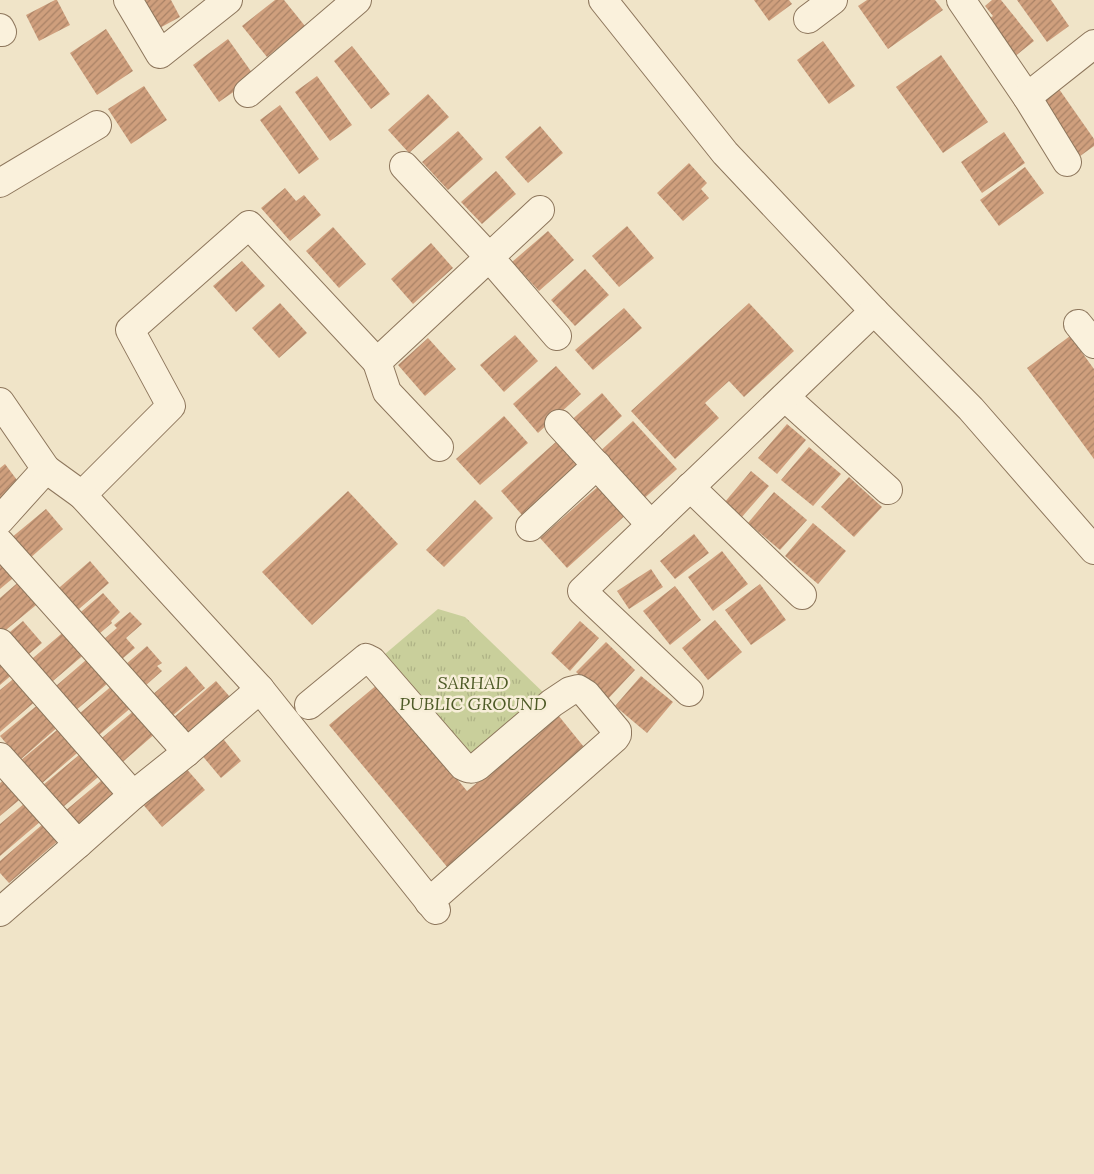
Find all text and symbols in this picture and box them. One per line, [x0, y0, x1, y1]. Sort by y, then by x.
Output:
park label: SARHAD PUBLIC GROUND [399, 671, 547, 715]

